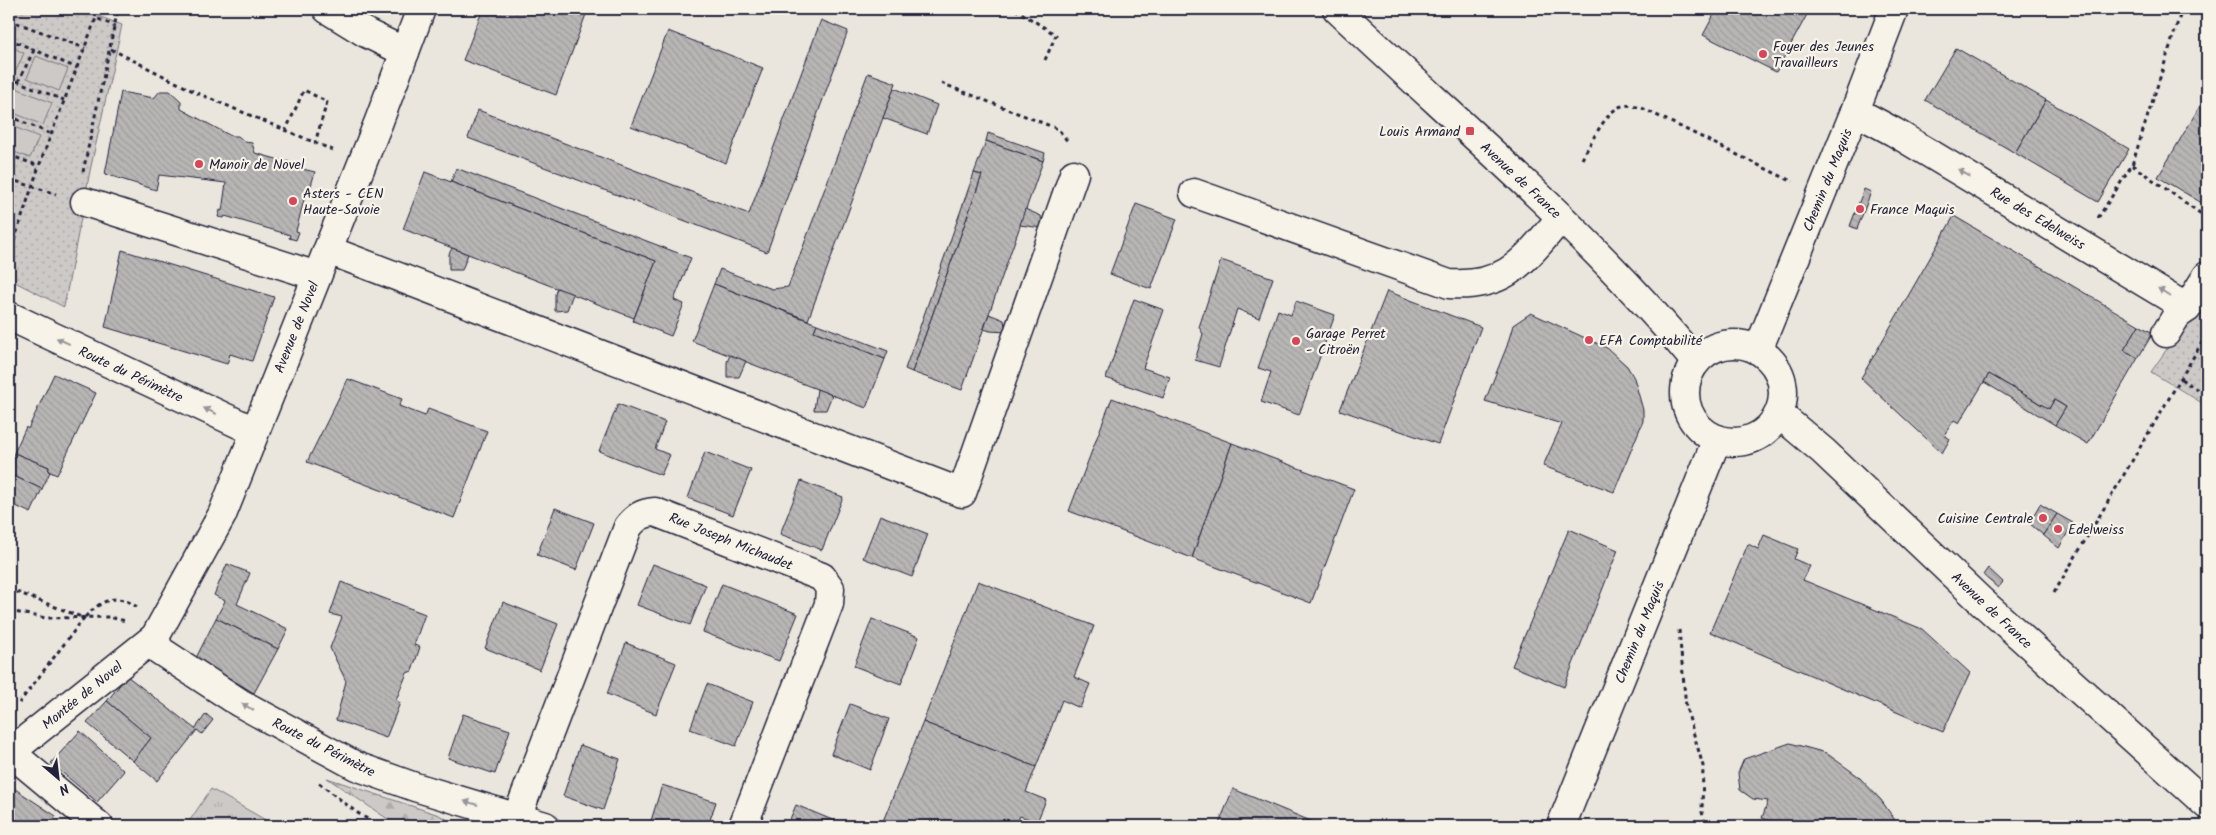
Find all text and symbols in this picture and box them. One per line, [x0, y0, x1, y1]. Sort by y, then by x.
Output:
place label: Foyer des Jeunes Travailleurs [1773, 36, 1874, 74]
marker: Foyer des Jeunes Travailleurs [1757, 48, 1769, 60]
place label: Louis Armand [1379, 121, 1461, 143]
marker: Louis Armand [1464, 125, 1476, 137]
street label: Chemin du Maquis [1797, 126, 1859, 235]
street label: Avenue de France [1475, 137, 1566, 225]
place label: Manoir de Novel [209, 154, 305, 176]
marker: Manoir de Novel [193, 158, 205, 170]
one-way arrow [1957, 169, 1970, 178]
street label: Rue des Edelweiss [1986, 182, 2089, 256]
place label: Asters - CEN Haute-Savoie [303, 183, 384, 221]
marker: Asters - CEN Haute-Savoie [287, 195, 299, 207]
place label: France Maquis [1870, 199, 1954, 221]
marker: France Maquis [1854, 203, 1866, 215]
street label: Avenue de Novel [269, 278, 326, 377]
one-way arrow [2157, 288, 2170, 297]
place label: Garage Perret - Citroën [1306, 323, 1386, 361]
place label: EFA Comptabilité [1599, 330, 1703, 352]
marker: EFA Comptabilité [1583, 334, 1595, 346]
marker: Garage Perret - Citroën [1290, 335, 1302, 347]
one-way arrow [56, 337, 70, 345]
street label: Route du Périmètre [75, 341, 187, 409]
one-way arrow [203, 406, 217, 414]
street label: Rue Joseph Michaudet [665, 507, 796, 577]
place label: Cuisine Centrale [1937, 508, 2034, 530]
marker: Cuisine Centrale [2037, 512, 2049, 524]
place label: Edelweiss [2068, 519, 2124, 541]
marker: Edelweiss [2052, 523, 2064, 535]
street label: Avenue de France [1946, 567, 2037, 655]
street label: Chemin du Maquis [1609, 578, 1671, 687]
street label: Montée de Novel [37, 656, 128, 735]
one-way arrow [241, 703, 255, 712]
street label: Route du Périmètre [268, 712, 380, 784]
north arrow [32, 752, 82, 802]
text: N [54, 777, 73, 800]
one-way arrow [463, 799, 478, 807]

